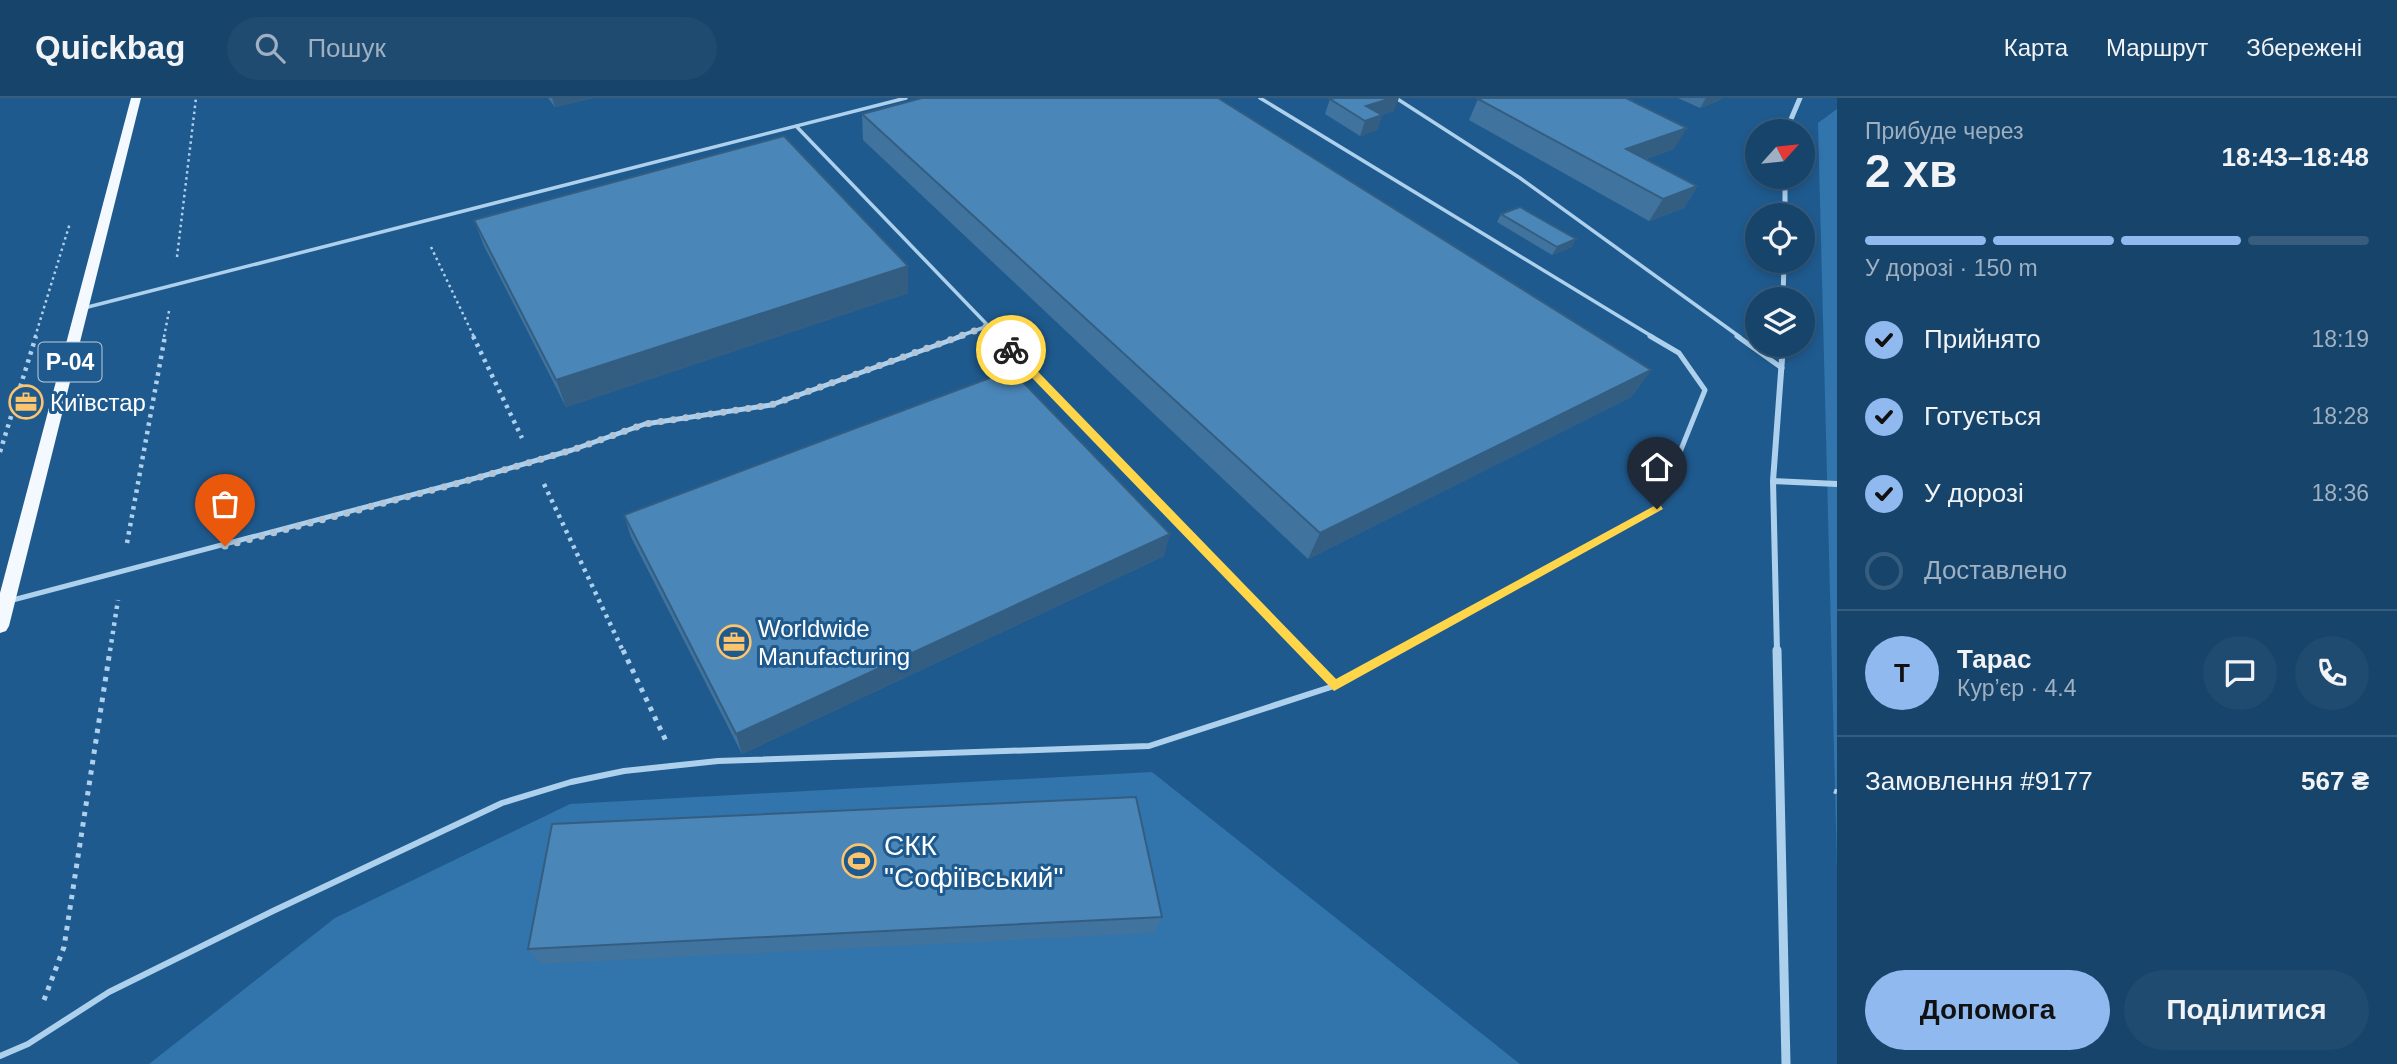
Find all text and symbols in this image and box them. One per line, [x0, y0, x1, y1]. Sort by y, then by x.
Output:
search box [227, 17, 717, 80]
text: Quickbag [35, 29, 185, 66]
icon: search [251, 29, 289, 67]
text: Пошук [307, 33, 386, 63]
text: Карта [2004, 34, 2068, 61]
text: Маршрут [2106, 34, 2208, 61]
text: Збережені [2246, 34, 2362, 61]
text: Прибуде через [1865, 118, 2024, 144]
north arrow [1745, 119, 1815, 189]
map controls [1745, 119, 1815, 357]
text: 18:43–18:48 [2222, 142, 2369, 172]
text: 2 хв [1865, 145, 1957, 197]
button: locate [1745, 203, 1815, 273]
text: У дорозі · 150 m [1865, 255, 2038, 281]
button: layers [1745, 287, 1815, 357]
courier [976, 315, 1046, 385]
icon: check [1865, 321, 1903, 359]
text: Прийнято [1924, 324, 2041, 354]
text: 18:19 [2311, 326, 2369, 352]
icon: bike [992, 331, 1030, 369]
road number: Р-04 [38, 342, 102, 382]
office icon: Київстар [7, 383, 45, 421]
place label: Київстар [50, 389, 146, 416]
icon: check [1865, 398, 1903, 436]
text: Готується [1924, 401, 2041, 431]
text: 18:28 [2311, 403, 2369, 429]
pin [1627, 437, 1687, 509]
icon: home [1638, 448, 1676, 486]
pin [195, 474, 255, 546]
icon: check [1865, 475, 1903, 513]
text: У дорозі [1924, 478, 2024, 508]
text: 18:36 [2311, 480, 2369, 506]
icon: bag [206, 485, 244, 523]
text: Доставлено [1924, 555, 2067, 585]
place label: Worldwide Manufacturing [758, 615, 910, 670]
office icon: Worldwide Manufacturing [715, 623, 753, 661]
button: chat [2203, 636, 2277, 710]
button: phone [2295, 636, 2369, 710]
text: Тарас [1957, 644, 2032, 674]
text: Т [1894, 658, 1910, 688]
text: Кур’єр · 4.4 [1957, 675, 2076, 701]
text: Замовлення #9177 [1865, 766, 2093, 796]
text: 567 ₴ [2301, 766, 2369, 796]
place label: СКК "Софіївський" [884, 830, 1063, 893]
sports icon: СКК "Софіївський" [840, 842, 878, 880]
button: Допомога [1865, 970, 2110, 1050]
button: Поділитися [2124, 970, 2369, 1050]

